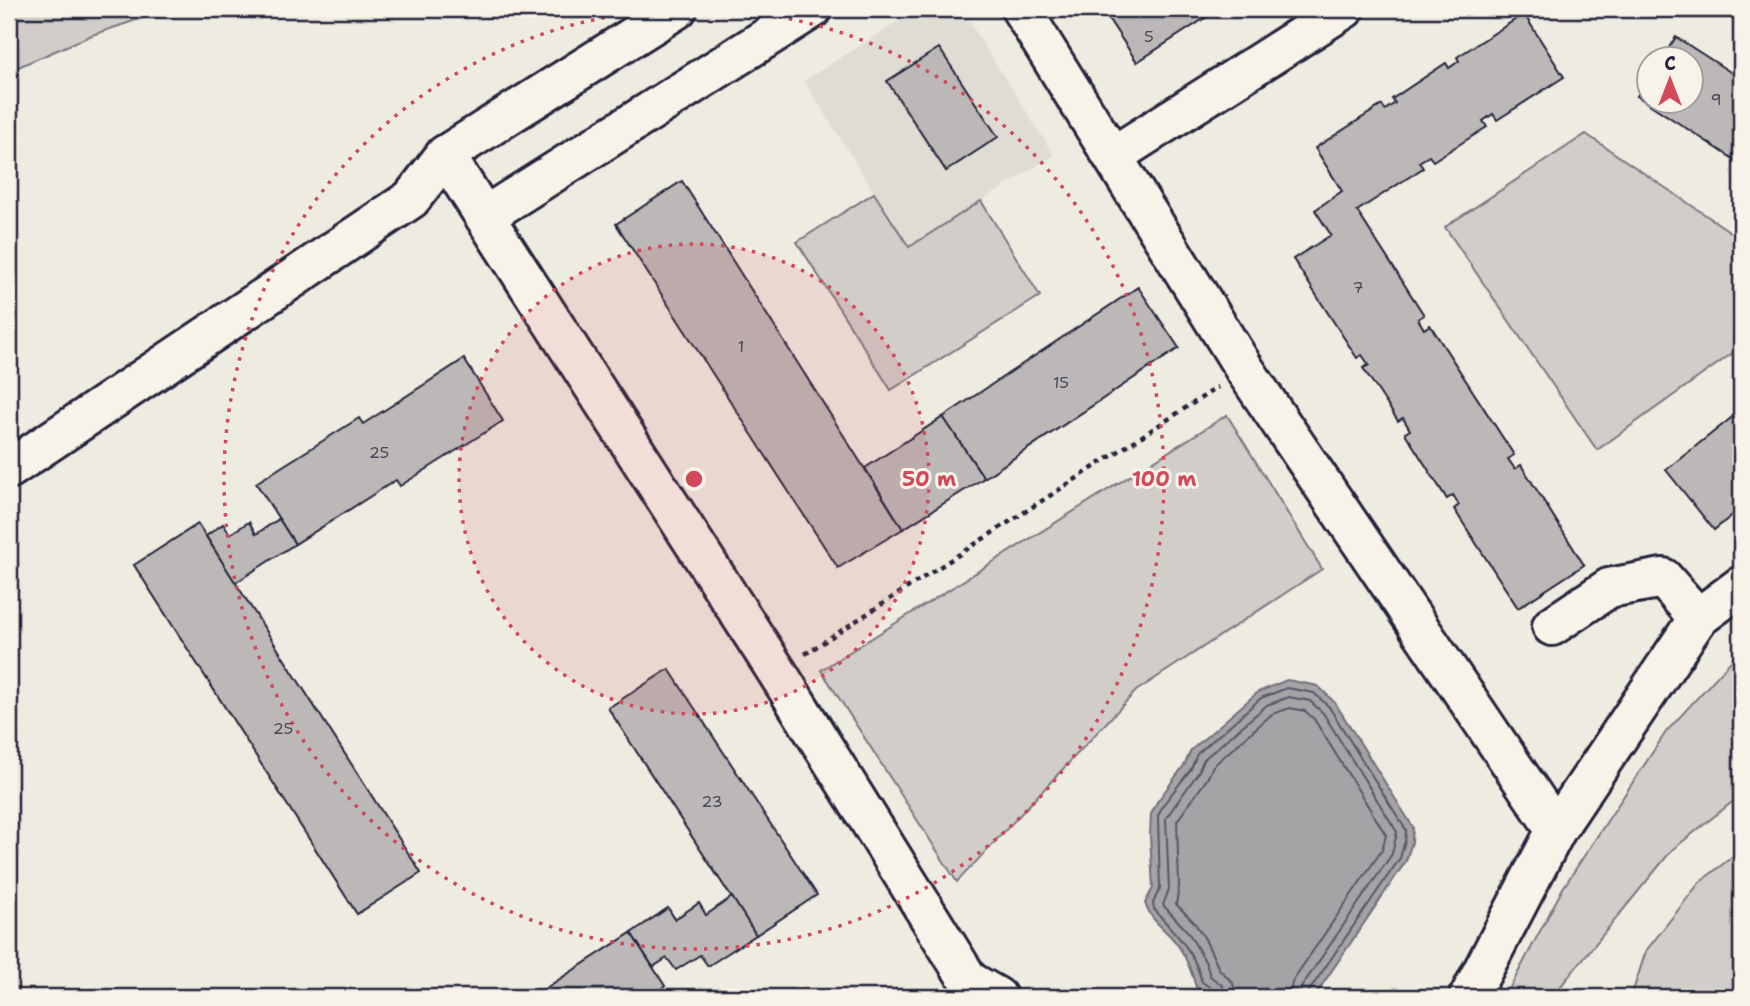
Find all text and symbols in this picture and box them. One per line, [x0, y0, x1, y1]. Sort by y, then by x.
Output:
house number: 5 [1144, 26, 1154, 47]
north arrow [1634, 46, 1704, 116]
text: С [1664, 51, 1676, 76]
house number: 9 [1710, 89, 1722, 110]
house number: 7 [1352, 277, 1364, 298]
house number: 1 [738, 336, 744, 357]
house number: 15 [1053, 372, 1069, 393]
house number: 25 [369, 442, 389, 463]
text: 50 m [902, 465, 956, 493]
text: 100 m [1132, 465, 1196, 493]
centre of rings [682, 467, 706, 491]
house number: 25 [273, 718, 293, 739]
house number: 23 [701, 791, 723, 812]

